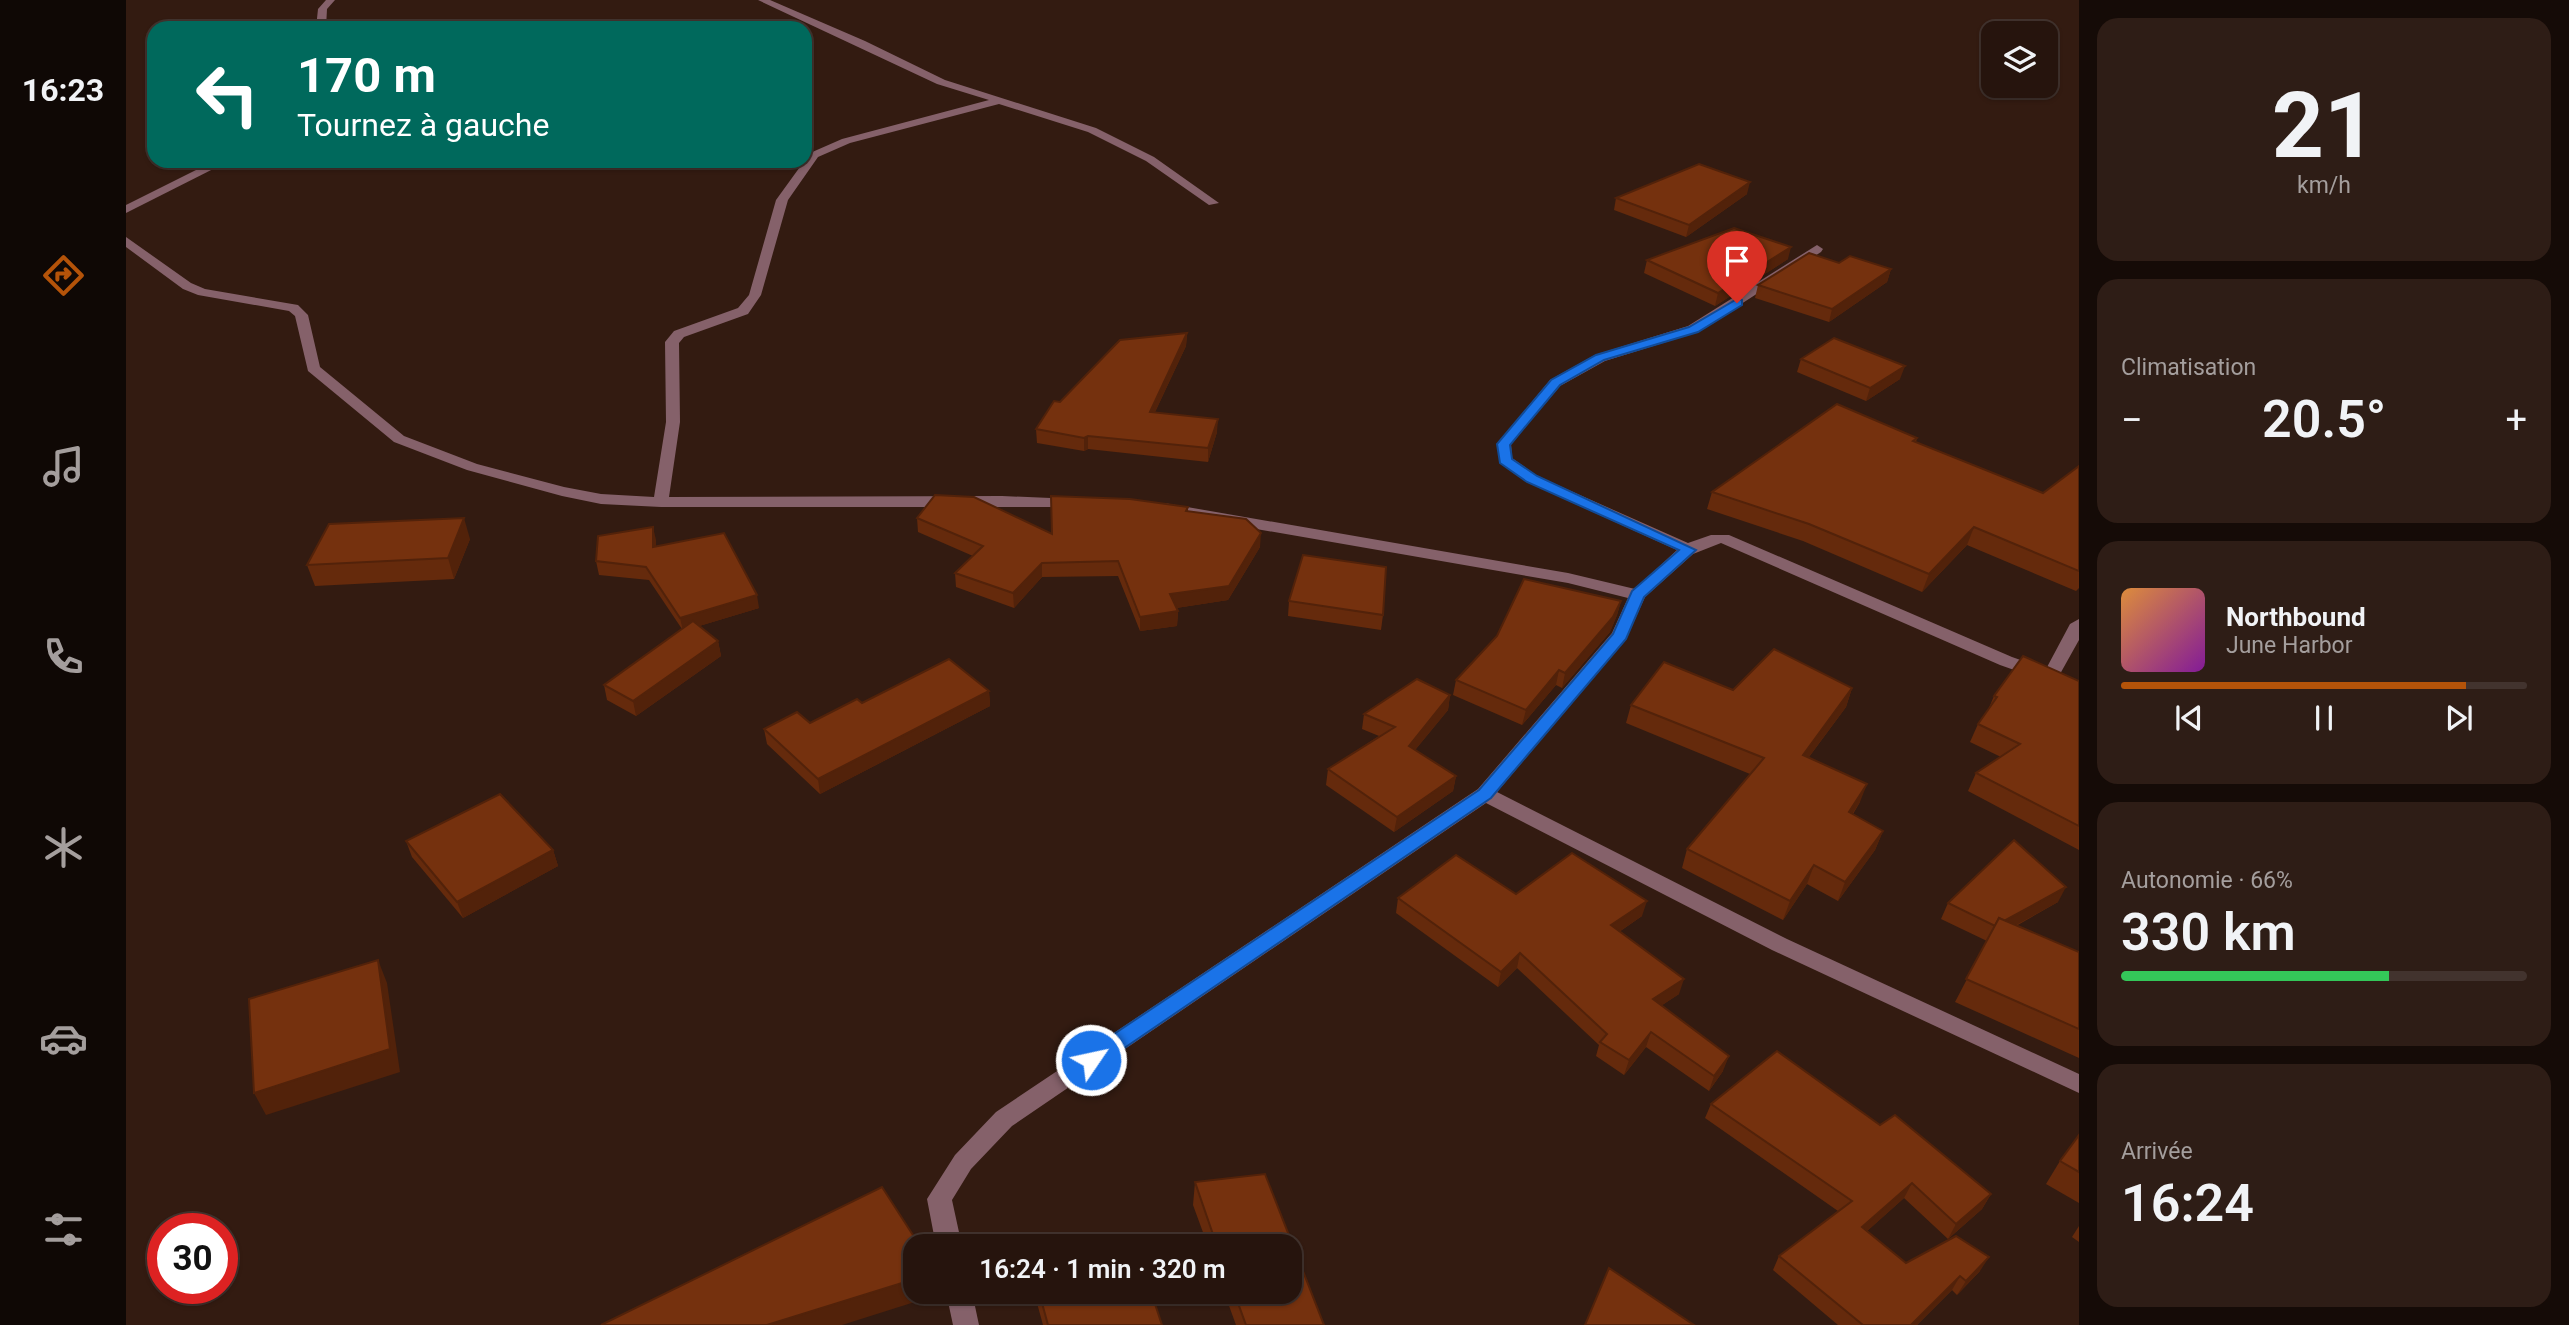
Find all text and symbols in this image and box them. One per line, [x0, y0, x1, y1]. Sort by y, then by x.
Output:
map controls [1981, 21, 2058, 98]
button: layers [1981, 21, 2058, 98]
text: 170 m [297, 47, 436, 104]
icon: left [182, 49, 273, 140]
text: 16:23 [22, 71, 104, 109]
text: 21 [2272, 73, 2376, 179]
text: Tournez à gauche [297, 106, 549, 144]
text: km/h [2297, 172, 2351, 199]
pin [1707, 231, 1767, 303]
icon: arrive [1718, 242, 1756, 280]
icon: directions [39, 251, 88, 300]
text: Climatisation [2121, 354, 2256, 381]
text: 20.5° [2262, 389, 2386, 450]
text: − [2121, 398, 2143, 442]
text: + [2505, 398, 2527, 442]
icon: music [39, 442, 88, 491]
text: Northbound [2226, 602, 2366, 632]
icon: phone [39, 632, 88, 681]
text: June Harbor [2226, 632, 2353, 659]
icon: previous [2170, 699, 2208, 737]
icon: pause [2305, 699, 2343, 737]
icon: next [2440, 699, 2478, 737]
icon: climate [39, 823, 88, 872]
text: Autonomie · 66% [2121, 867, 2293, 894]
text: 330 km [2121, 902, 2296, 963]
icon: car [39, 1014, 88, 1063]
position arrow [1054, 1023, 1128, 1097]
text: Arrivée [2121, 1138, 2193, 1165]
text: 16:24 [2121, 1173, 2254, 1234]
icon: filters [39, 1205, 88, 1254]
speed limit sign: 30 [147, 1213, 238, 1304]
text: 16:24 · 1 min · 320 m [979, 1254, 1226, 1284]

